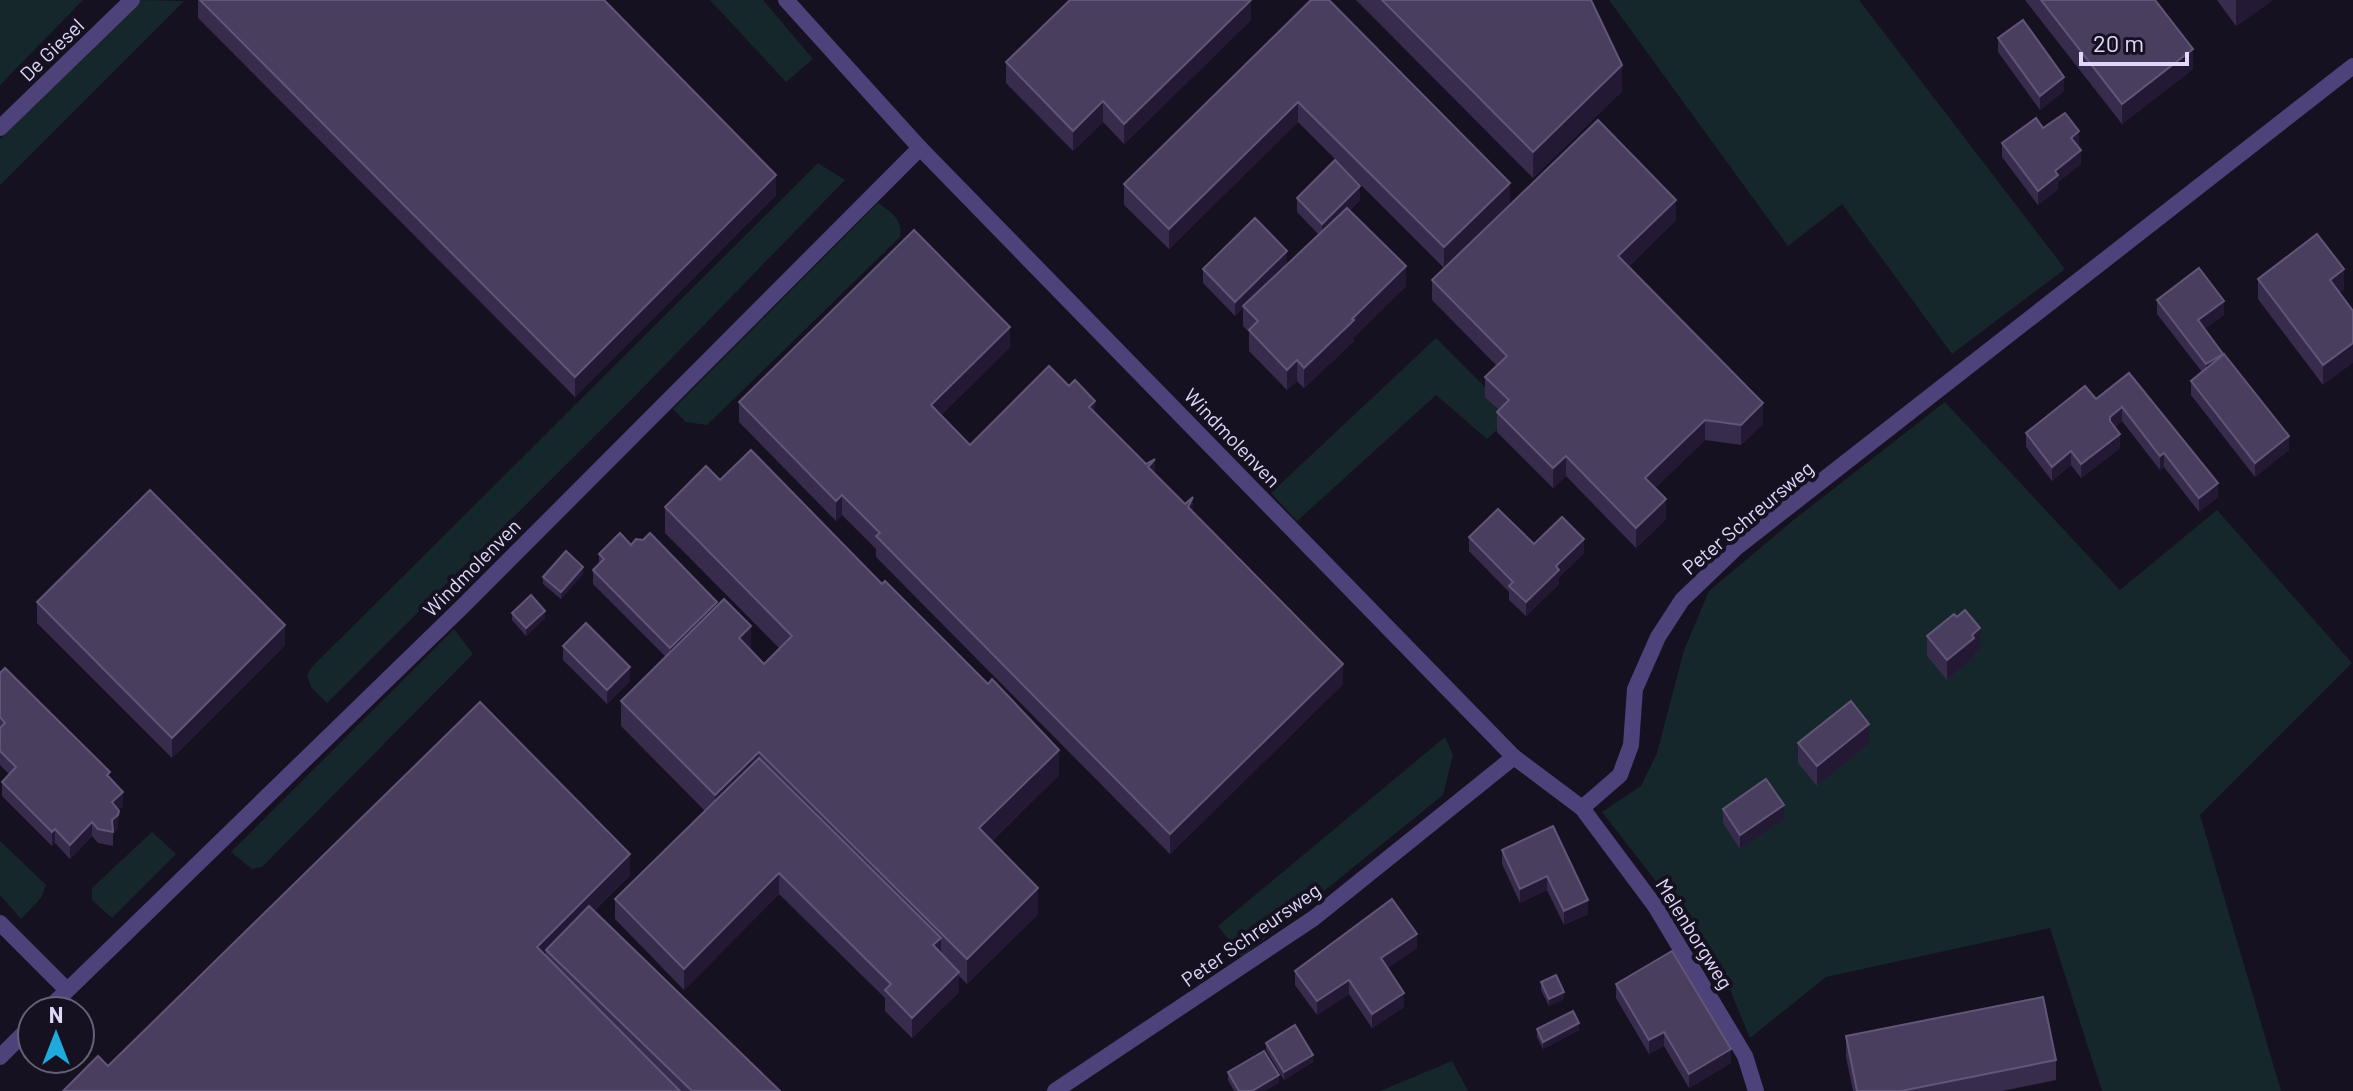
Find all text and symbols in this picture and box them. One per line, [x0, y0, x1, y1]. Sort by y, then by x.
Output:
street label: De Giesel [14, 13, 88, 86]
scale bar [2081, 16, 2187, 66]
text: 20 m [2093, 28, 2144, 57]
street label: Windmolenven [1180, 383, 1286, 492]
street label: Peter Schreursweg [1677, 455, 1818, 579]
street label: Windmolenven [418, 514, 525, 621]
street label: Melenborgweg [1651, 874, 1738, 993]
street label: Peter Schreursweg [1176, 877, 1324, 991]
north arrow [16, 995, 96, 1075]
text: N [49, 1001, 63, 1027]

